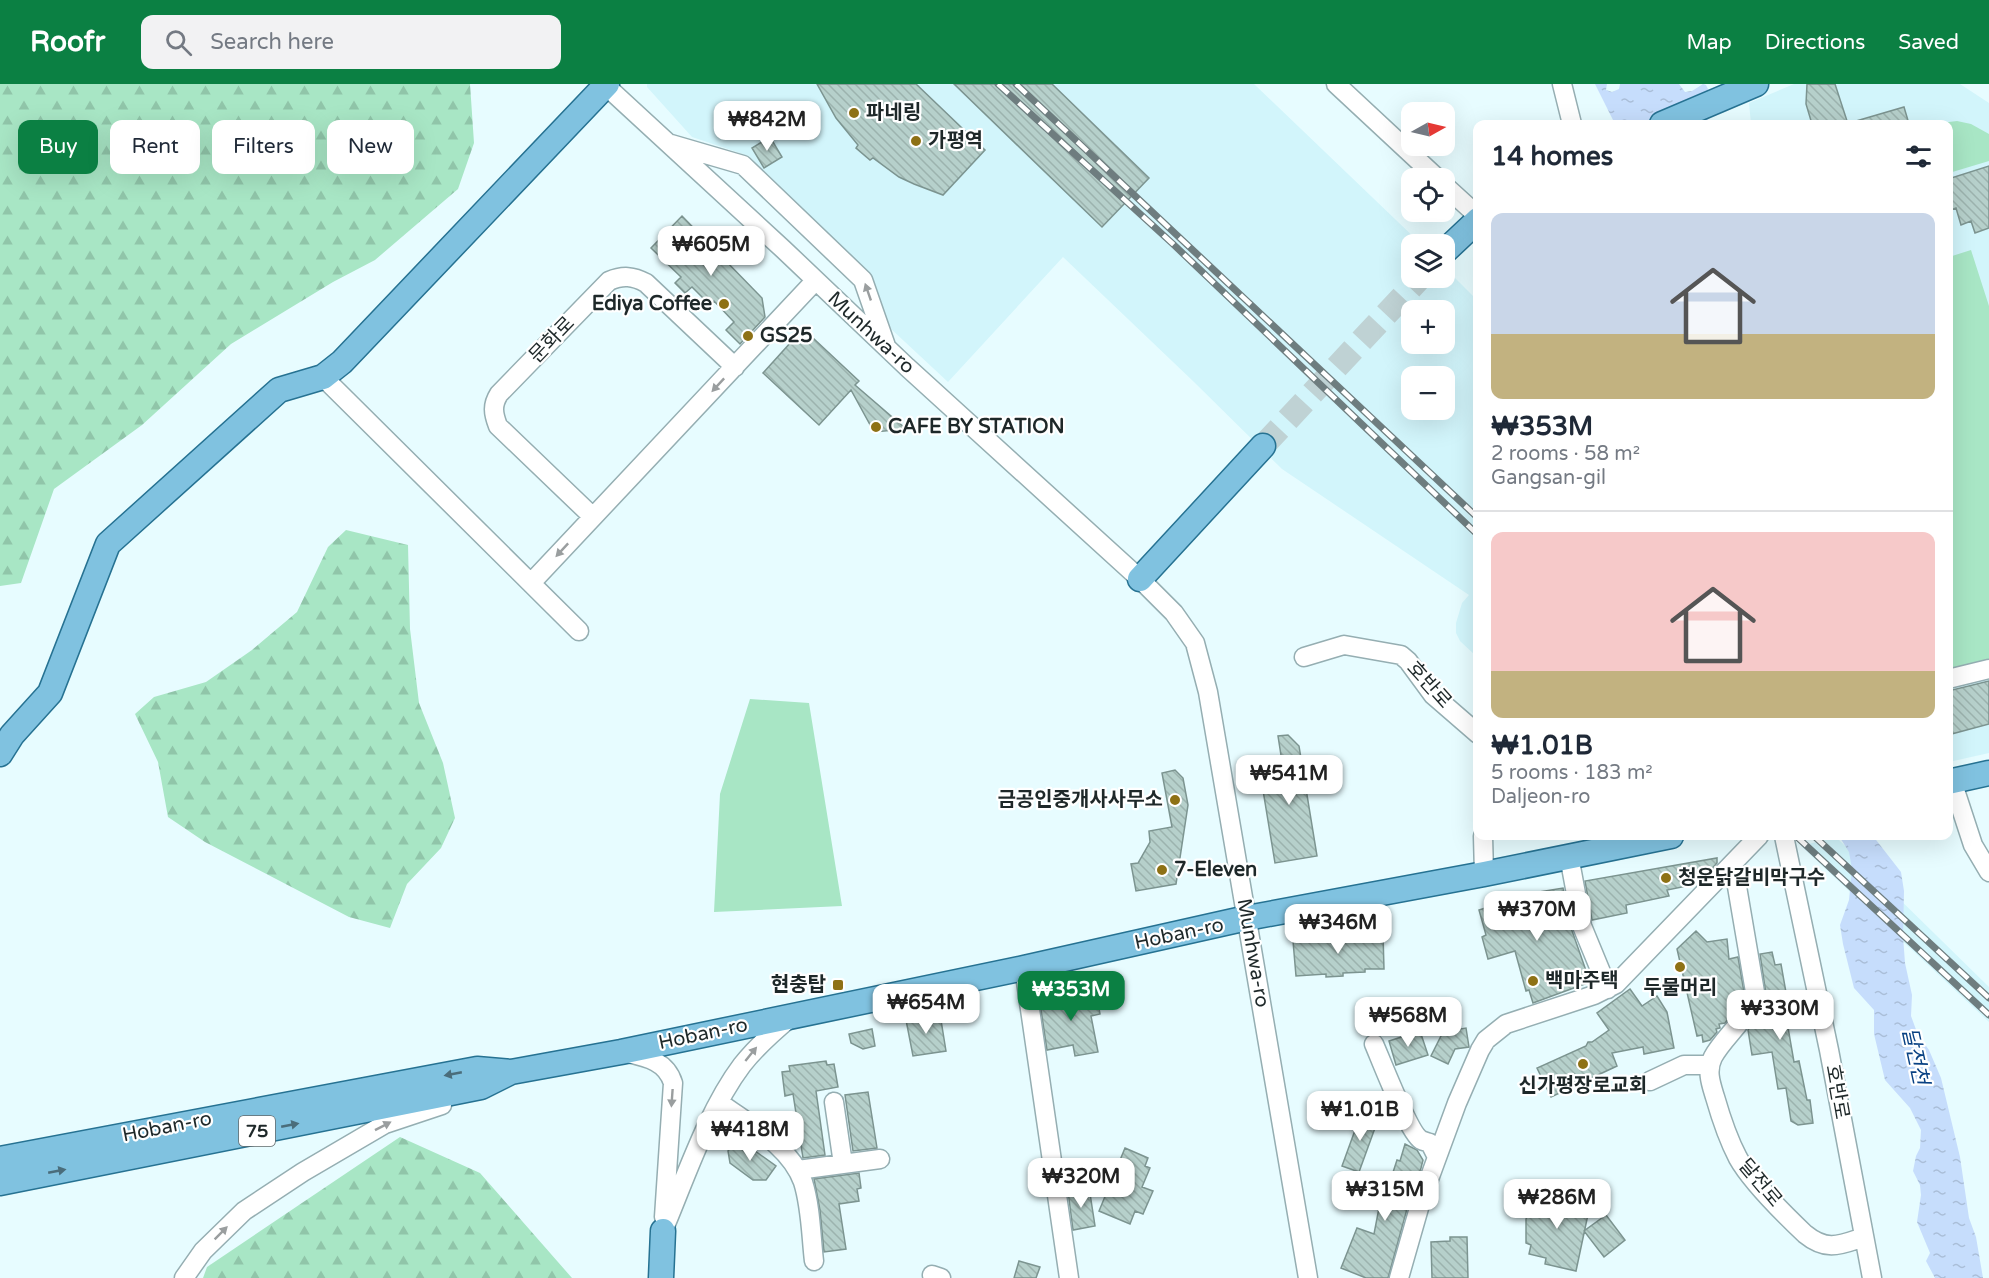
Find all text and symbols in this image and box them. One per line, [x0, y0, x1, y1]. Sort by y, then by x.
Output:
search box [141, 15, 561, 69]
text: Roofr [30, 25, 105, 59]
icon: search [162, 26, 195, 59]
text: Search here [210, 29, 334, 55]
text: Map [1686, 30, 1732, 55]
text: Directions [1765, 30, 1865, 55]
text: Saved [1898, 30, 1959, 55]
pin: ₩842M [725, 101, 809, 152]
place label: 파네링 [866, 101, 921, 125]
north arrow [1401, 102, 1455, 156]
map controls [1401, 102, 1455, 420]
marker: 파네링 [847, 106, 861, 120]
text: ₩842M [728, 108, 806, 132]
chip: Buy [18, 120, 98, 174]
chip: Rent [110, 120, 200, 174]
chip: Filters [212, 120, 315, 174]
chip: New [327, 120, 414, 174]
place label: 가평역 [928, 129, 983, 153]
marker: 가평역 [909, 134, 923, 148]
icon: filters [1902, 140, 1935, 173]
text: 14 homes [1491, 141, 1613, 172]
button: locate [1401, 168, 1455, 222]
pin: ₩605M [669, 226, 753, 277]
text: ₩605M [672, 233, 750, 257]
button: layers [1401, 234, 1455, 288]
icon: home [1659, 252, 1767, 360]
one-way arrow [862, 283, 872, 301]
street label: Munhwa-ro [823, 287, 919, 379]
place label: Ediya Coffee [592, 292, 712, 316]
marker: Ediya Coffee [717, 297, 731, 311]
button: + [1401, 300, 1455, 354]
street label: 문화로 [524, 312, 580, 368]
place label: GS25 [760, 324, 813, 348]
marker: GS25 [741, 329, 755, 343]
button: − [1401, 366, 1455, 420]
one-way arrow [711, 377, 725, 391]
text: ₩353M [1491, 411, 1593, 442]
place label: CAFE BY STATION [888, 415, 1065, 439]
marker: CAFE BY STATION [869, 420, 883, 434]
text: 2 rooms · 58 m² [1491, 442, 1640, 466]
text: Gangsan-gil [1491, 466, 1606, 490]
one-way arrow [555, 543, 569, 557]
icon: home [1659, 571, 1767, 679]
street label: 호반로 [1402, 656, 1456, 714]
text: ₩1.01B [1491, 730, 1593, 761]
pin: ₩541M [1247, 755, 1331, 806]
text: 5 rooms · 183 m² [1491, 761, 1653, 785]
text: ₩541M [1250, 762, 1328, 786]
text: Daljeon-ro [1491, 785, 1590, 809]
place label: 금공인중개사사무소 [997, 788, 1163, 812]
marker: 금공인중개사사무소 [1168, 793, 1182, 807]
place label: 7-Eleven [1174, 858, 1257, 882]
marker: 7-Eleven [1155, 863, 1169, 877]
place label: 청운닭갈비막구수 [1678, 866, 1825, 890]
marker: 청운닭갈비막구수 [1659, 871, 1673, 885]
pin: ₩370M [1495, 891, 1579, 942]
street label: Munhwa-ro [1232, 897, 1274, 1009]
text: ₩370M [1498, 898, 1576, 922]
pin: ₩346M [1296, 904, 1380, 955]
text: ₩346M [1299, 911, 1377, 935]
street label: Hoban-ro [1132, 913, 1226, 955]
marker: 두물머리 [1673, 960, 1687, 974]
place label: 백마주택 [1545, 969, 1619, 993]
pin: ₩353M [1029, 971, 1113, 1022]
place label: 현충탑 [771, 973, 827, 997]
marker: 백마주택 [1526, 974, 1540, 988]
place label: 두물머리 [1643, 976, 1717, 1000]
marker: 현충탑 [831, 978, 845, 992]
text: ₩353M [1032, 978, 1110, 1002]
pin: ₩654M [884, 984, 968, 1035]
pin: ₩330M [1738, 990, 1822, 1041]
text: ₩654M [887, 991, 965, 1015]
pin: ₩568M [1366, 997, 1450, 1048]
text: ₩330M [1741, 997, 1819, 1021]
text: ₩568M [1369, 1004, 1447, 1028]
street label: Hoban-ro [656, 1013, 750, 1055]
water label: 달전천 [1897, 1025, 1934, 1090]
one-way arrow [744, 1047, 757, 1062]
marker: 신가평장로교회 [1576, 1057, 1590, 1071]
street label: 호반로 [1820, 1063, 1854, 1121]
one-way arrow [444, 1070, 463, 1079]
place label: 신가평장로교회 [1519, 1074, 1647, 1098]
one-way arrow [667, 1088, 677, 1107]
pin: ₩1.01B [1311, 1091, 1409, 1142]
text: ₩1.01B [1321, 1098, 1399, 1122]
street label: Hoban-ro [120, 1107, 214, 1147]
pin: ₩418M [708, 1111, 792, 1162]
road number: 75 [239, 1116, 275, 1146]
text: ₩418M [711, 1118, 789, 1142]
one-way arrow [281, 1120, 300, 1129]
one-way arrow [375, 1121, 392, 1130]
street label: 달전로 [1733, 1154, 1787, 1212]
pin: ₩320M [1039, 1158, 1123, 1209]
text: ₩320M [1042, 1165, 1120, 1189]
one-way arrow [48, 1166, 67, 1175]
pin: ₩315M [1343, 1171, 1427, 1222]
text: ₩315M [1346, 1178, 1424, 1202]
pin: ₩286M [1515, 1179, 1599, 1230]
text: ₩286M [1518, 1186, 1596, 1210]
one-way arrow [214, 1226, 228, 1240]

